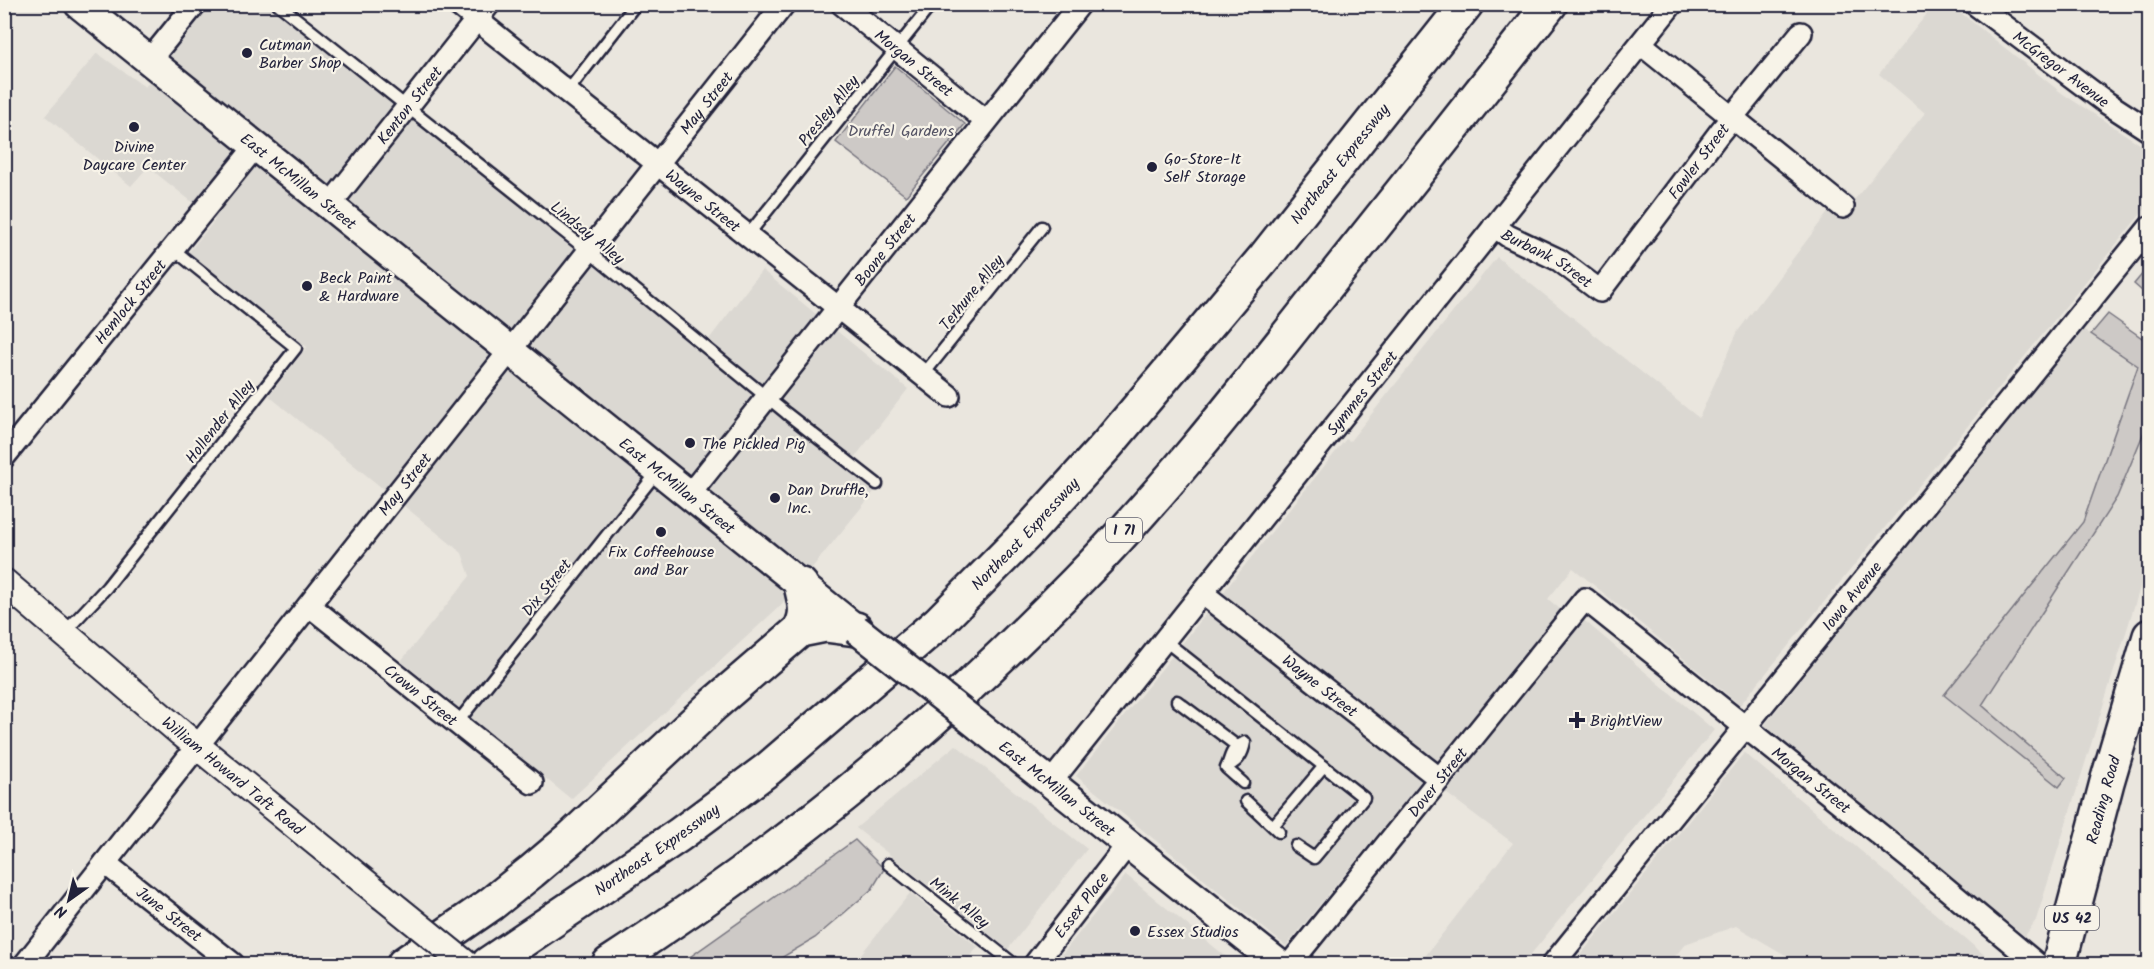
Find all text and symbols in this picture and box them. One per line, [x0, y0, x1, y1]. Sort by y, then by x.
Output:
street label: Morgan Street [868, 24, 959, 104]
street label: McGregor Avenue [2007, 25, 2114, 115]
place label: Cutman Barber Shop [259, 33, 342, 76]
marker: Cutman Barber Shop [240, 46, 254, 60]
street label: Kenton Street [371, 60, 450, 150]
street label: May Street [674, 66, 741, 141]
street label: Presley Alley [793, 70, 866, 152]
street label: Northeast Expressway [1285, 98, 1397, 230]
street label: Fowler Street [1662, 118, 1737, 205]
park label: Druffel Gardens [848, 119, 954, 144]
marker: Divine Daycare Center [127, 120, 141, 134]
street label: East McMillan Street [234, 127, 362, 237]
place label: Divine Daycare Center [83, 135, 187, 178]
place label: Go-Store-It Self Storage [1164, 147, 1246, 190]
marker: Go-Store-It Self Storage [1145, 160, 1159, 174]
street label: Wayne Street [659, 164, 746, 240]
street label: Lindsay Alley [544, 195, 630, 271]
street label: Boone Street [849, 208, 923, 292]
street label: Burbank Street [1495, 223, 1598, 295]
street label: Terhune Alley [934, 249, 1011, 336]
street label: Hemlock Street [89, 254, 174, 351]
place label: Beck Paint & Hardware [319, 266, 399, 309]
marker: Beck Paint & Hardware [300, 279, 314, 293]
street label: Symmes Street [1321, 345, 1405, 442]
street label: Hollender Alley [179, 374, 261, 469]
street label: East McMillan Street [613, 432, 741, 542]
place label: The Pickled Pig [702, 432, 806, 457]
marker: The Pickled Pig [683, 436, 697, 450]
street label: May Street [373, 447, 439, 522]
street label: Northeast Expressway [966, 472, 1086, 597]
place label: Dan Druffle, Inc. [787, 478, 869, 521]
marker: Dan Druffle, Inc. [768, 491, 782, 505]
road number: I 71 [1106, 518, 1142, 542]
marker: Fix Coffeehouse and Bar [654, 525, 668, 539]
place label: Fix Coffeehouse and Bar [608, 540, 714, 583]
street label: Dix Street [516, 553, 579, 622]
street label: Iowa Avenue [1816, 556, 1889, 637]
street label: Wayne Street [1276, 649, 1363, 725]
street label: Crown Street [378, 658, 463, 734]
place label: BrightView [1590, 709, 1662, 734]
street label: William Howard Taft Road [156, 711, 310, 843]
marker: BrightView [1568, 711, 1586, 729]
street label: East McMillan Street [992, 735, 1121, 844]
street label: Morgan Street [1765, 741, 1856, 821]
street label: Dover Street [1402, 742, 1475, 823]
street label: Reading Road [2080, 752, 2128, 847]
street label: Northeast Expressway [589, 798, 726, 903]
street label: Essex Place [1048, 867, 1116, 944]
north arrow [39, 870, 99, 930]
street label: Mink Alley [924, 871, 995, 936]
street label: June Street [130, 881, 207, 949]
text: N [50, 898, 73, 924]
road number: US 42 [2045, 906, 2099, 930]
place label: Essex Studios [1147, 920, 1239, 945]
marker: Essex Studios [1128, 924, 1142, 938]

